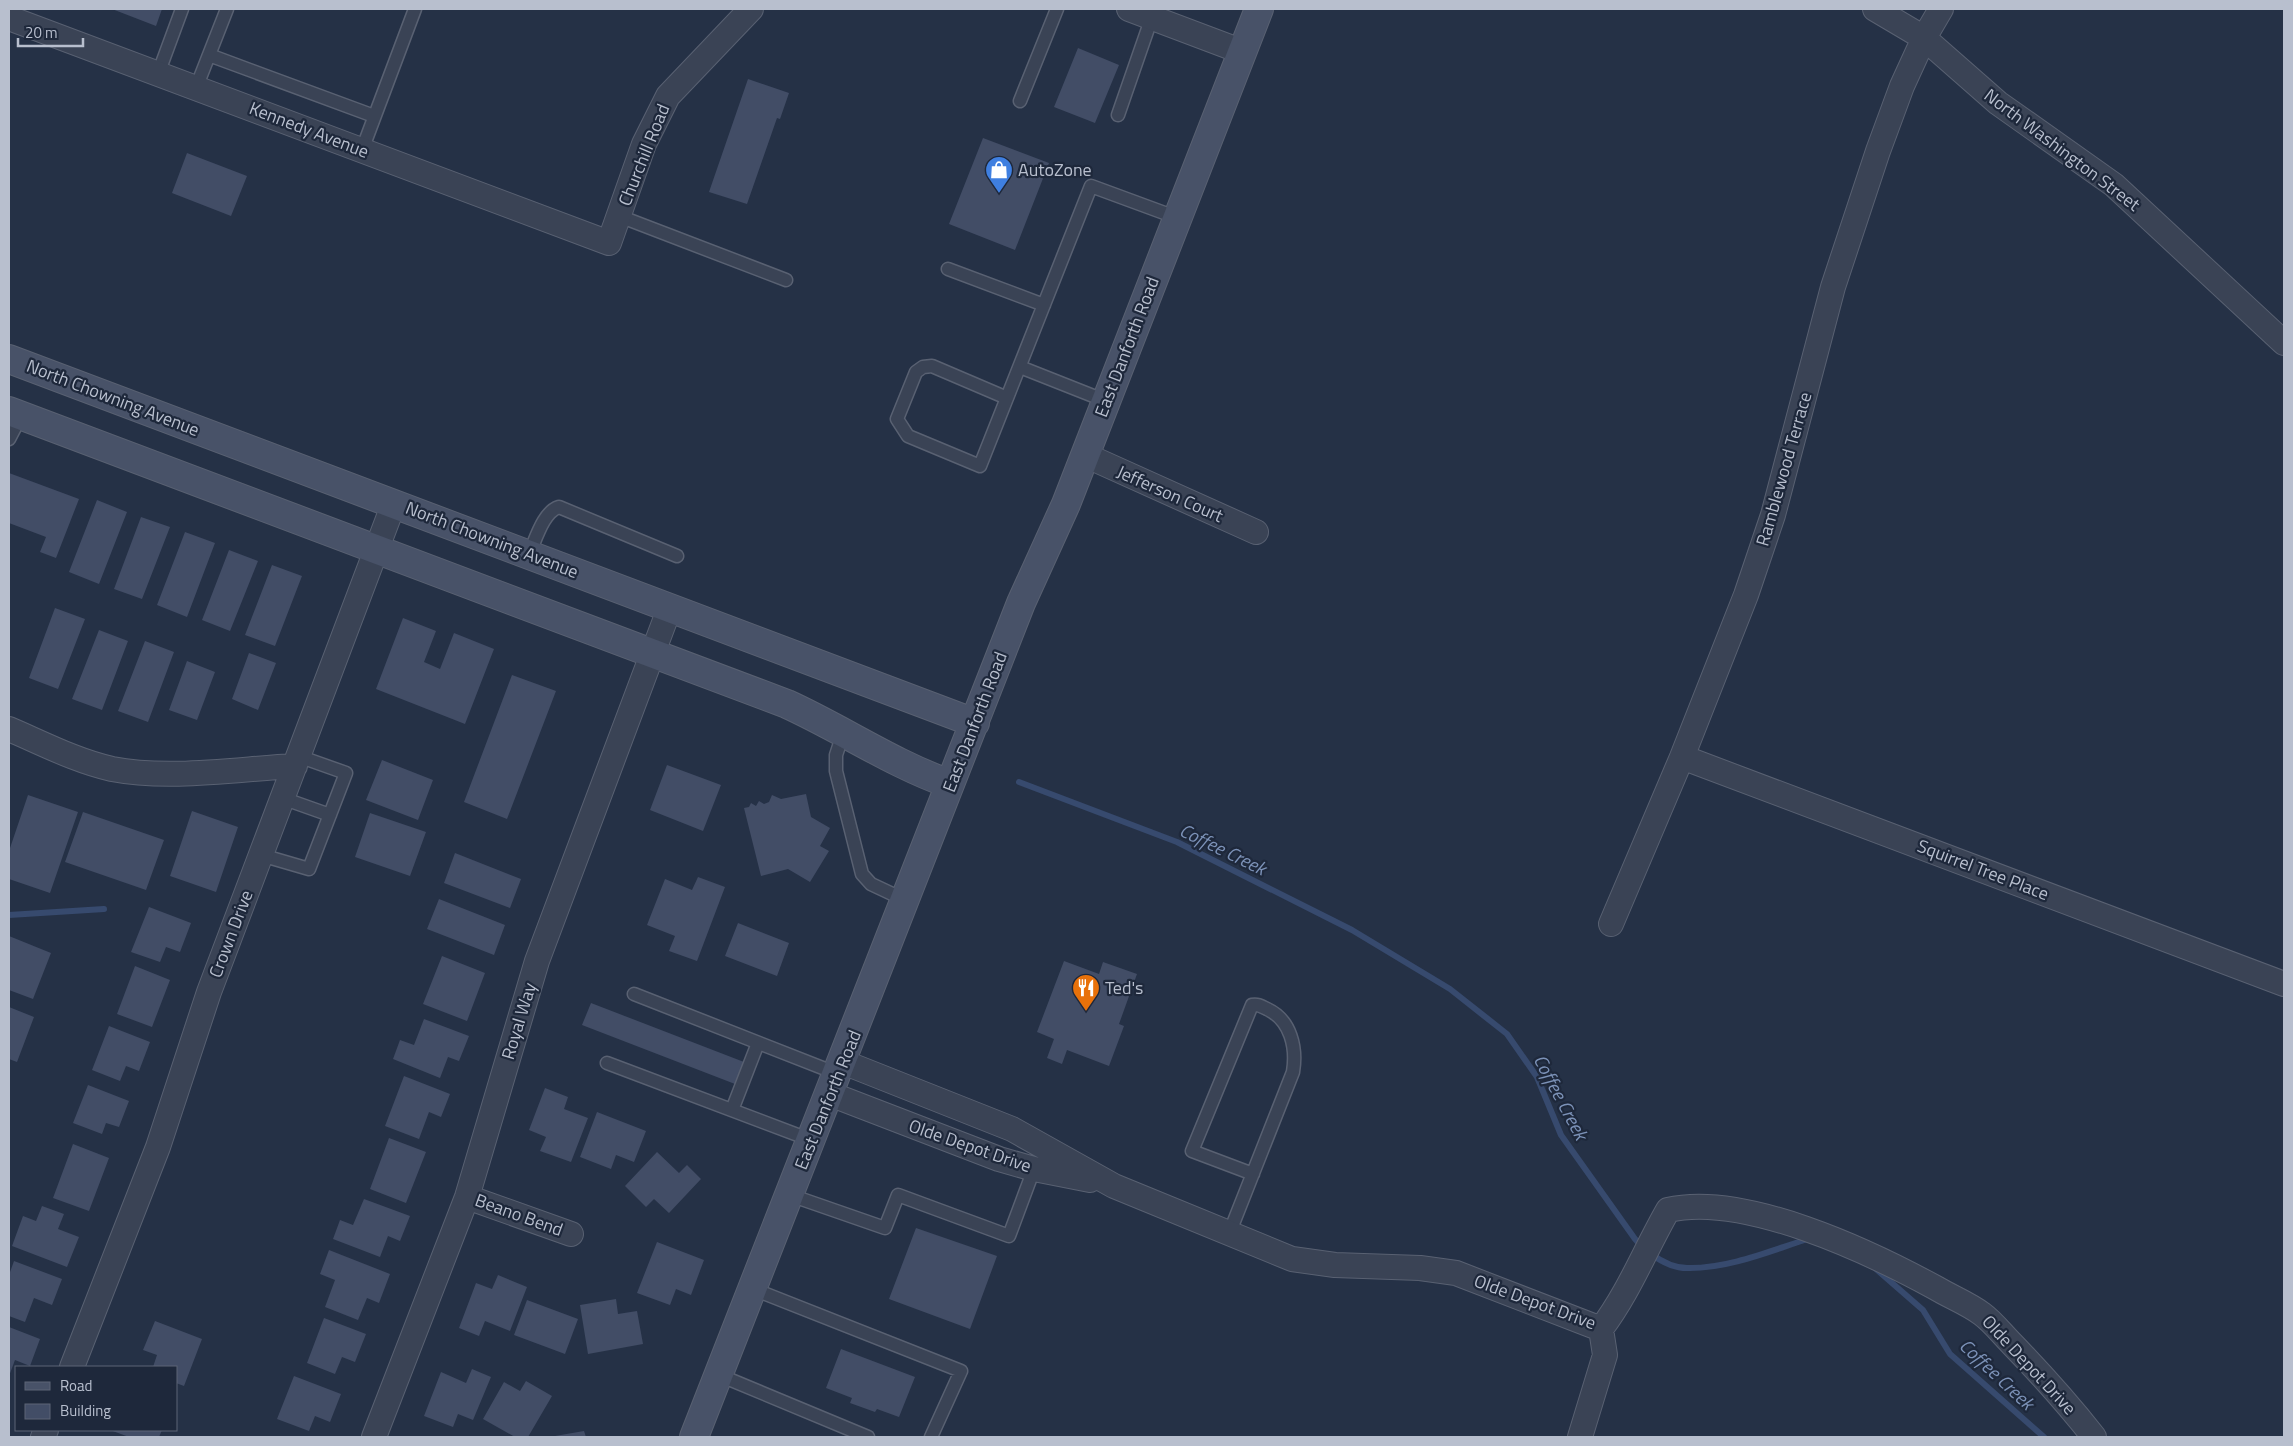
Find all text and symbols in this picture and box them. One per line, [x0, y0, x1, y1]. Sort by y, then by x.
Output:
scale bar [18, 15, 82, 47]
text: 20 m [25, 21, 58, 44]
street label: North Washington Street [1979, 82, 2147, 218]
street label: Kennedy Avenue [246, 94, 373, 165]
street label: Churchill Road [611, 100, 676, 210]
shop icon: AutoZone [984, 155, 1014, 194]
place label: AutoZone [1018, 156, 1092, 183]
street label: East Danforth Road [1087, 273, 1166, 421]
street label: North Chowning Avenue [23, 352, 204, 443]
street label: Ramblewood Terrace [1749, 389, 1818, 549]
street label: Jefferson Court [1113, 458, 1228, 529]
street label: North Chowning Avenue [402, 494, 583, 585]
street label: East Danforth Road [935, 648, 1014, 796]
water label: Coffee Creek [1175, 815, 1274, 883]
street label: Squirrel Tree Place [1913, 832, 2053, 907]
street label: Crown Drive [201, 886, 260, 982]
restaurant icon: Ted's [1071, 973, 1101, 1012]
place label: Ted's [1105, 974, 1143, 1001]
street label: Royal Way [494, 979, 543, 1063]
street label: East Danforth Road [787, 1026, 868, 1174]
water label: Coffee Creek [1527, 1049, 1597, 1147]
street label: Olde Depot Drive [905, 1112, 1035, 1179]
street label: Beano Bend [471, 1186, 567, 1243]
street label: Olde Depot Drive [1470, 1267, 1600, 1336]
street label: Olde Depot Drive [1976, 1309, 2083, 1421]
water label: Coffee Creek [1953, 1331, 2043, 1418]
legend [15, 1366, 178, 1431]
text: Road [60, 1374, 92, 1397]
text: Building [60, 1399, 111, 1422]

